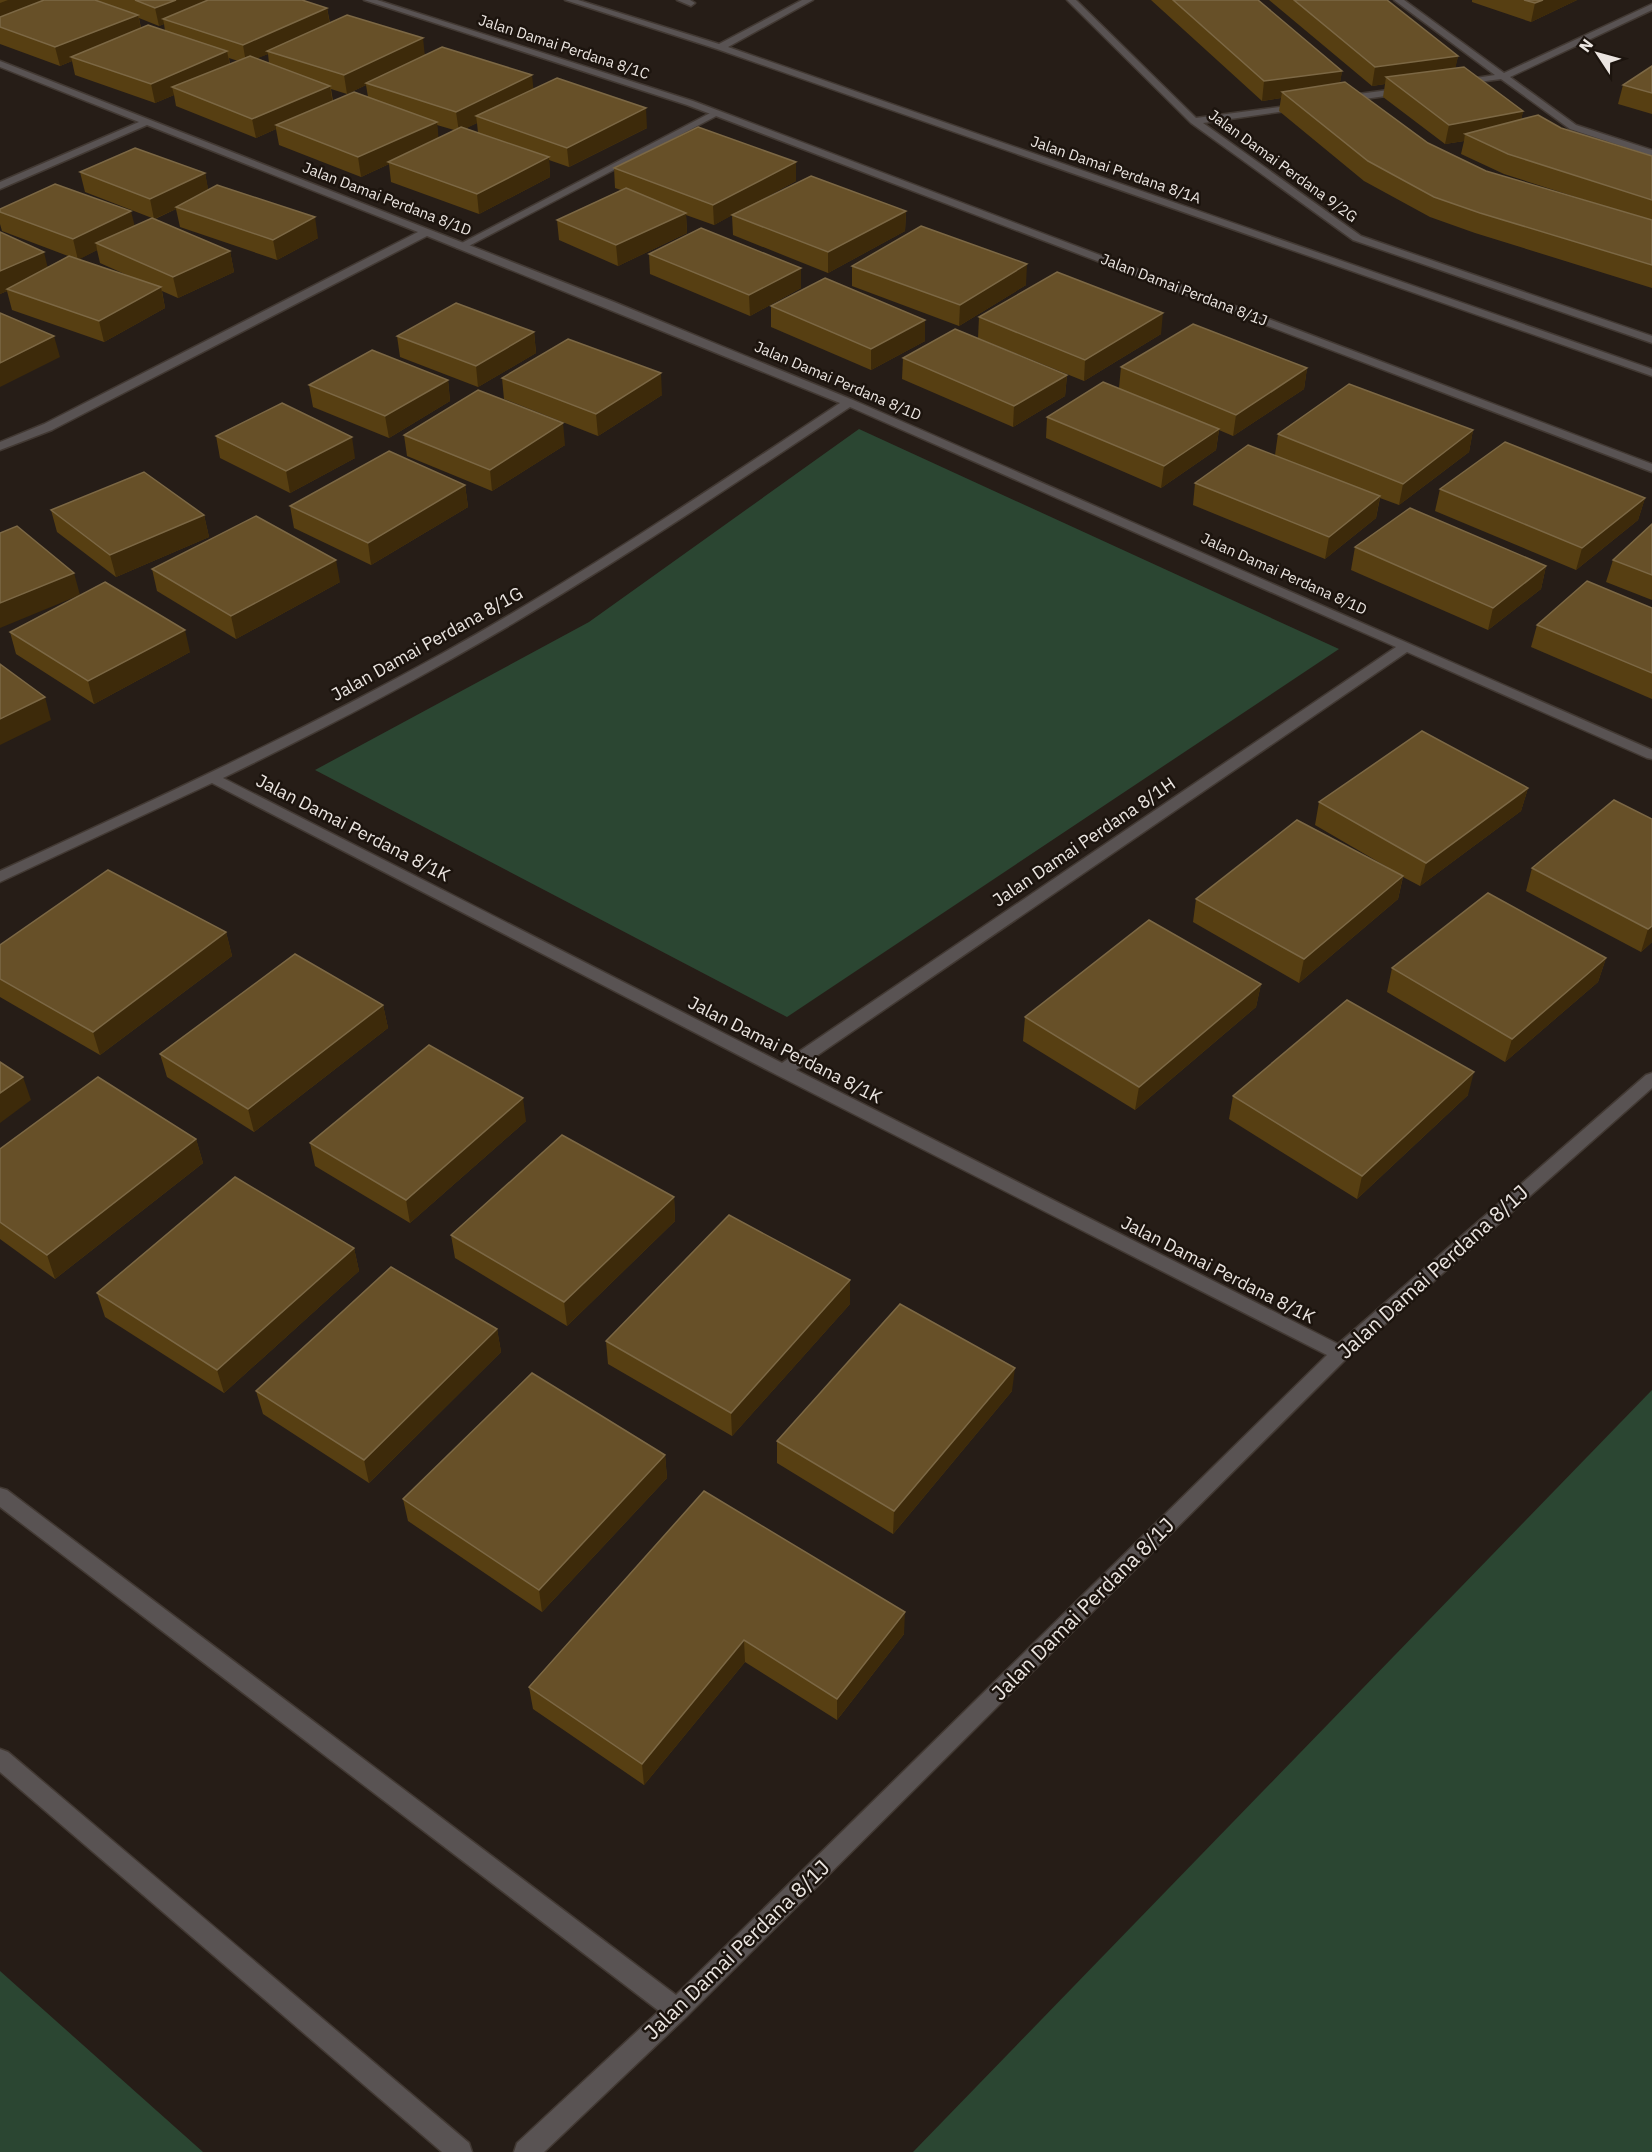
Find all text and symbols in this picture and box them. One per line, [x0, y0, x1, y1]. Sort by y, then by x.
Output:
street label: Jalan Damai Perdana 8/1C [476, 10, 652, 83]
north arrow [1568, 24, 1628, 84]
text: N [1574, 35, 1597, 56]
street label: Jalan Damai Perdana 9/2G [1205, 105, 1362, 226]
street label: Jalan Damai Perdana 8/1A [1029, 131, 1204, 208]
street label: Jalan Damai Perdana 8/1D [300, 158, 474, 240]
street label: Jalan Damai Perdana 8/1J [1098, 249, 1270, 330]
street label: Jalan Damai Perdana 8/1D [752, 337, 924, 424]
street label: Jalan Damai Perdana 8/1D [1198, 528, 1370, 619]
street label: Jalan Damai Perdana 8/1G [327, 581, 527, 706]
street label: Jalan Damai Perdana 8/1K [252, 769, 455, 887]
street label: Jalan Damai Perdana 8/1H [988, 772, 1180, 911]
street label: Jalan Damai Perdana 8/1K [684, 991, 887, 1109]
street label: Jalan Damai Perdana 8/1J [1331, 1178, 1534, 1365]
street label: Jalan Damai Perdana 8/1K [1117, 1211, 1320, 1329]
street label: Jalan Damai Perdana 8/1J [985, 1511, 1180, 1706]
street label: Jalan Damai Perdana 8/1J [638, 1853, 835, 2045]

